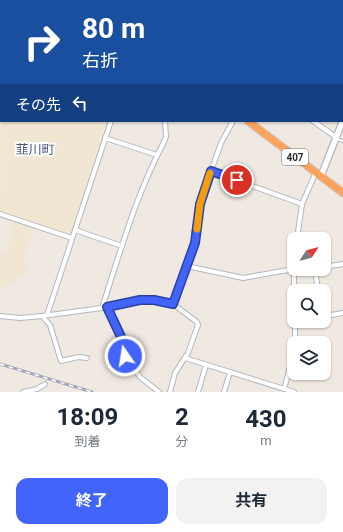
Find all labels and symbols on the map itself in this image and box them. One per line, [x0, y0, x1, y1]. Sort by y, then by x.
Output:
district label: 韮川町 [15, 142, 55, 157]
road number: 407 [282, 149, 308, 165]
pin [220, 163, 254, 197]
north arrow [287, 232, 331, 276]
position arrow [104, 335, 146, 377]

